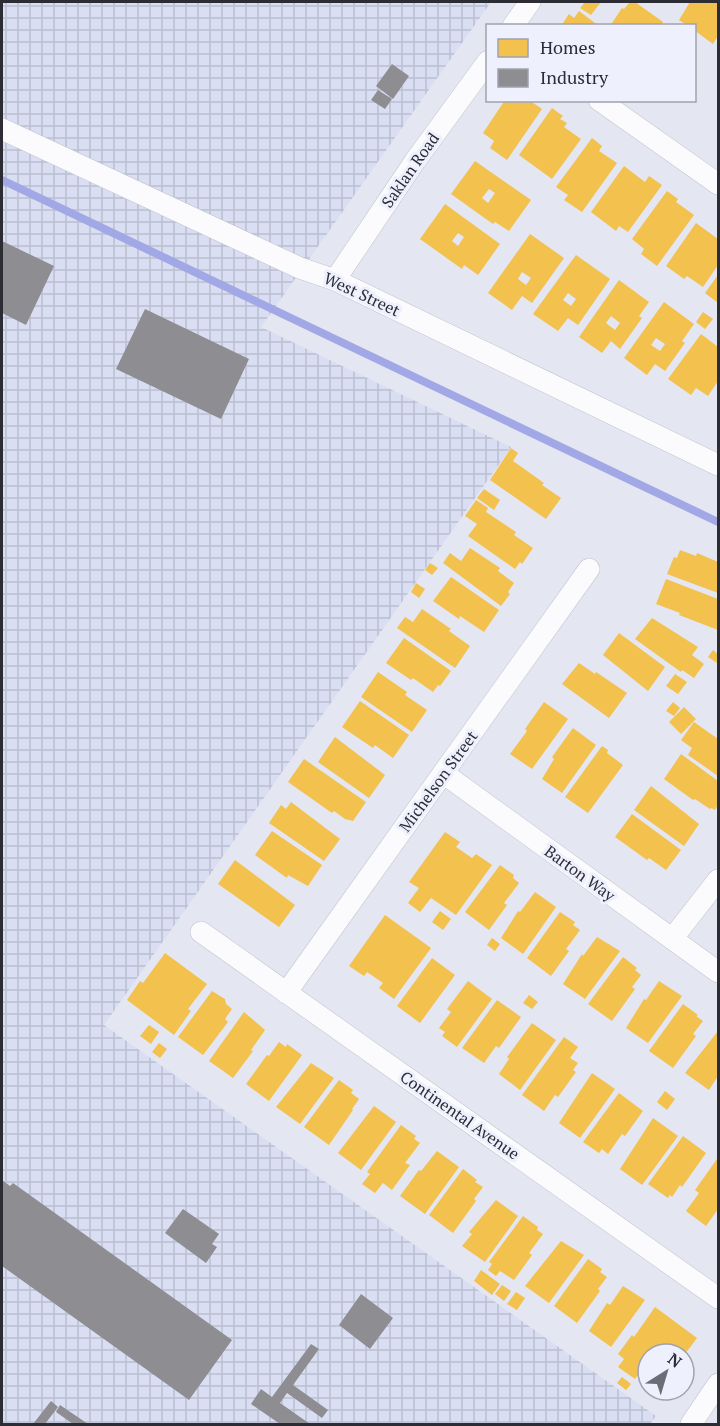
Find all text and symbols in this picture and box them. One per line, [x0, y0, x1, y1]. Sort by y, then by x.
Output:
legend [486, 24, 696, 102]
text: Homes [540, 35, 595, 59]
text: Industry [540, 65, 609, 89]
street label: Saklan Road [376, 128, 444, 212]
street label: West Street [320, 267, 404, 321]
street label: Michelson Street [394, 726, 482, 836]
street label: Barton Way [540, 840, 620, 907]
street label: Continental Avenue [396, 1066, 524, 1164]
north arrow [636, 1342, 696, 1402]
text: N [664, 1348, 686, 1372]

